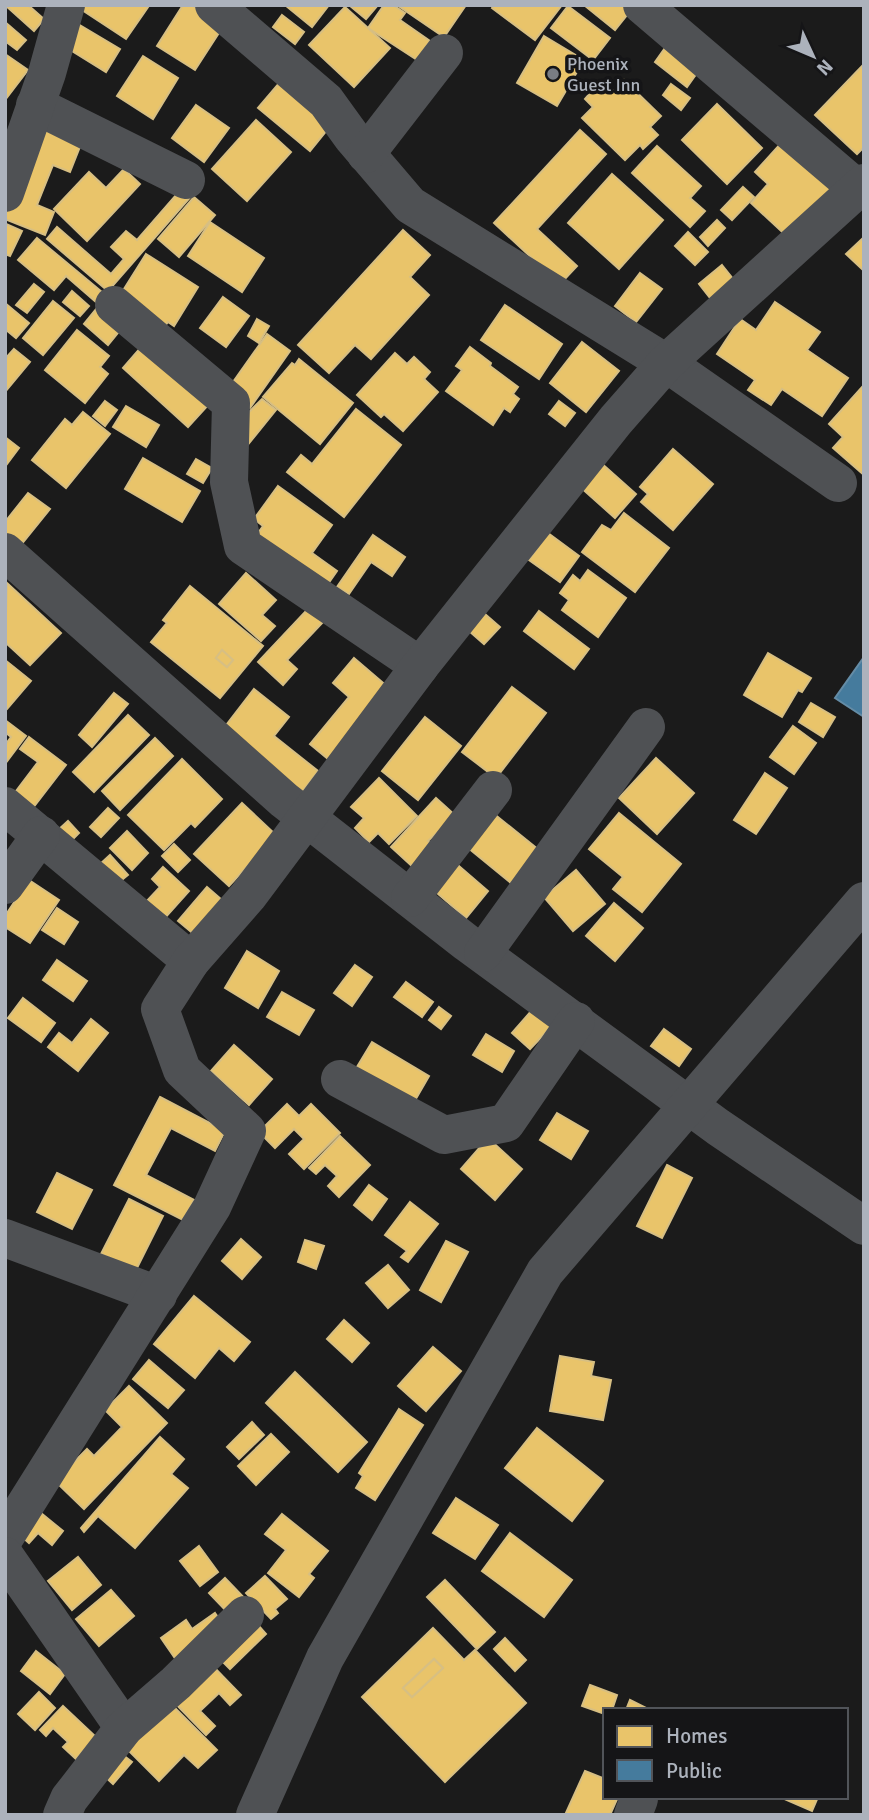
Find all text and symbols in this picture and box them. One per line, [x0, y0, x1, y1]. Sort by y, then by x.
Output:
north arrow [778, 21, 848, 91]
place label: Phoenix Guest Inn [567, 53, 640, 96]
text: N [811, 54, 838, 80]
marker: Phoenix Guest Inn [545, 66, 561, 82]
legend [603, 1708, 848, 1799]
text: Homes [666, 1723, 728, 1749]
text: Public [666, 1758, 722, 1784]

